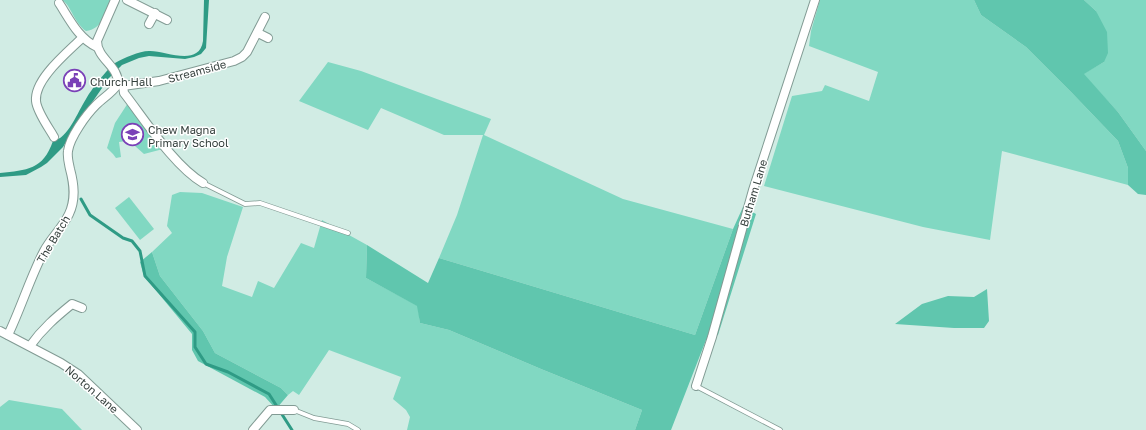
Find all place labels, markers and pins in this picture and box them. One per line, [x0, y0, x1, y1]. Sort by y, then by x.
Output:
public building icon: Church Hall [61, 68, 87, 94]
place label: Church Hall [90, 75, 153, 88]
school or university icon: Chew Magna Primary School [119, 122, 145, 148]
place label: Chew Magna Primary School [148, 123, 229, 149]

